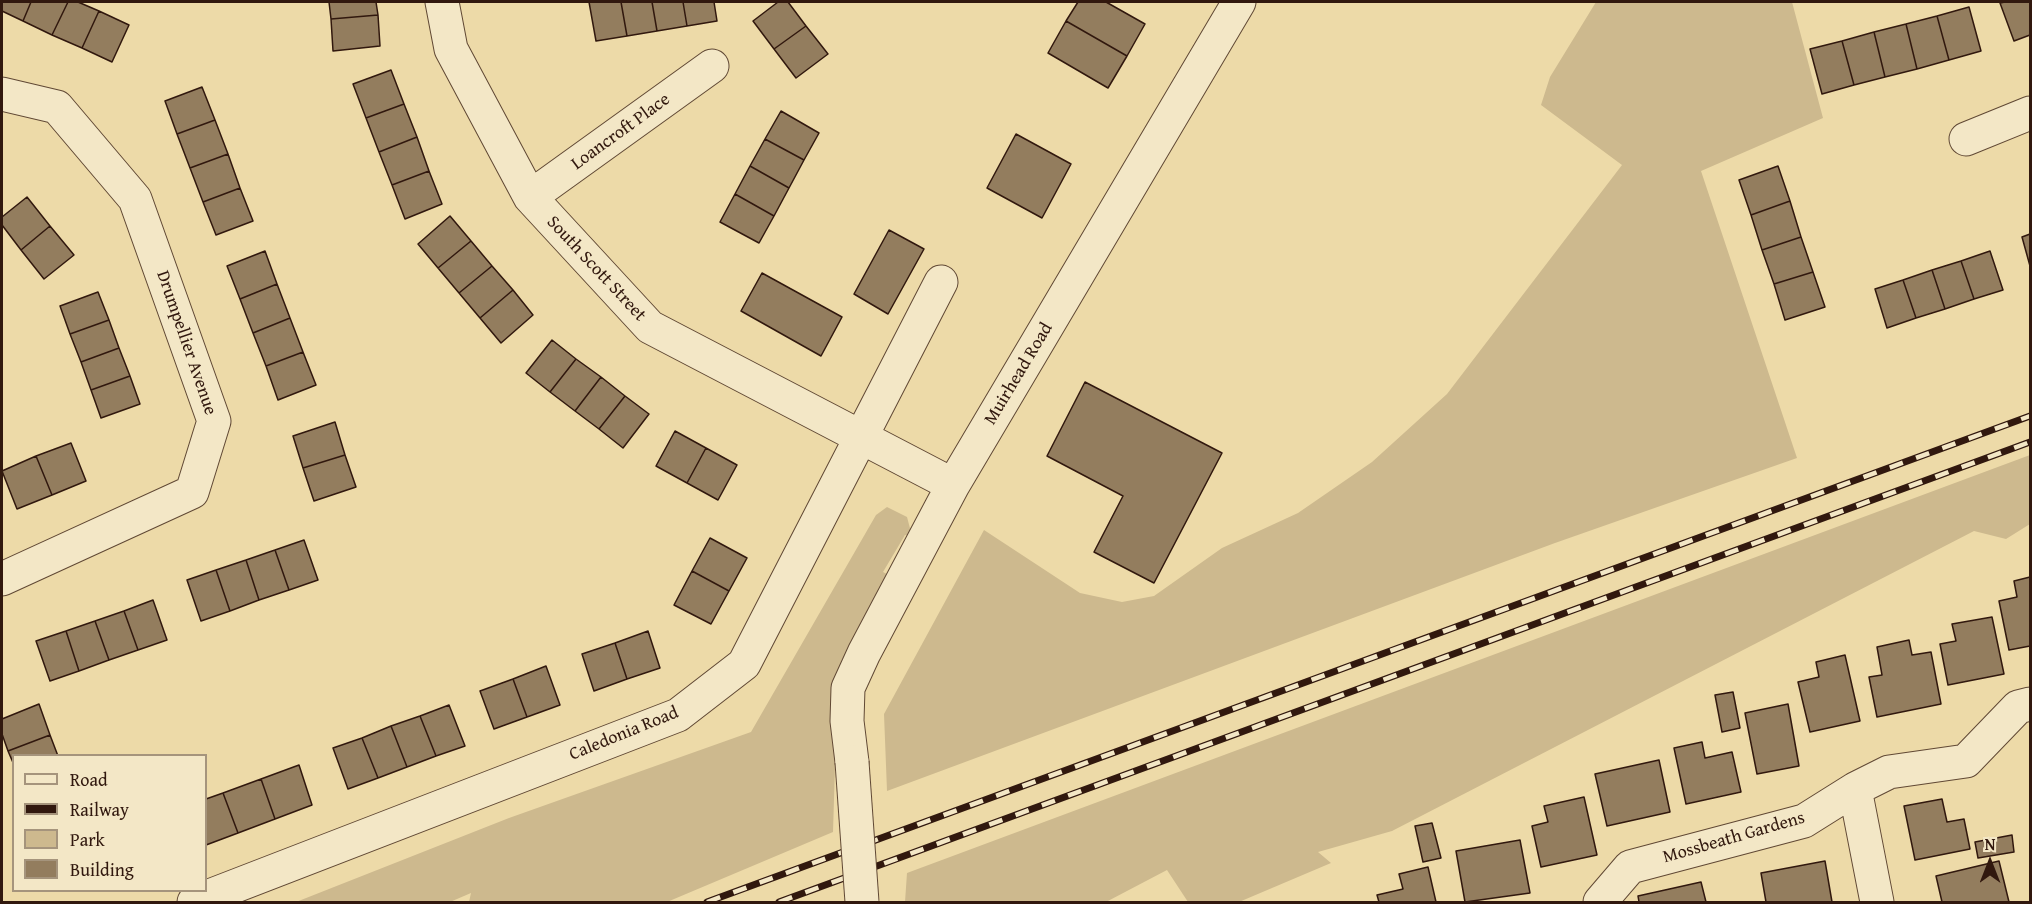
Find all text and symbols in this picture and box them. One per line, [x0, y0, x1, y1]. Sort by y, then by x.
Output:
street label: Loancroft Place [567, 89, 675, 175]
street label: South Scott Street [542, 212, 650, 326]
street label: Drumpellier Avenue [151, 268, 221, 418]
street label: Muirhead Road [980, 319, 1058, 429]
street label: Caledonia Road [566, 702, 682, 766]
legend [12, 754, 207, 892]
text: Road [70, 766, 108, 793]
text: Railway [70, 796, 129, 823]
street label: Mossbeath Gardens [1661, 807, 1807, 869]
text: Park [70, 826, 105, 853]
north arrow [1960, 832, 2020, 892]
text: N [1985, 832, 1995, 856]
text: Building [70, 856, 134, 883]

